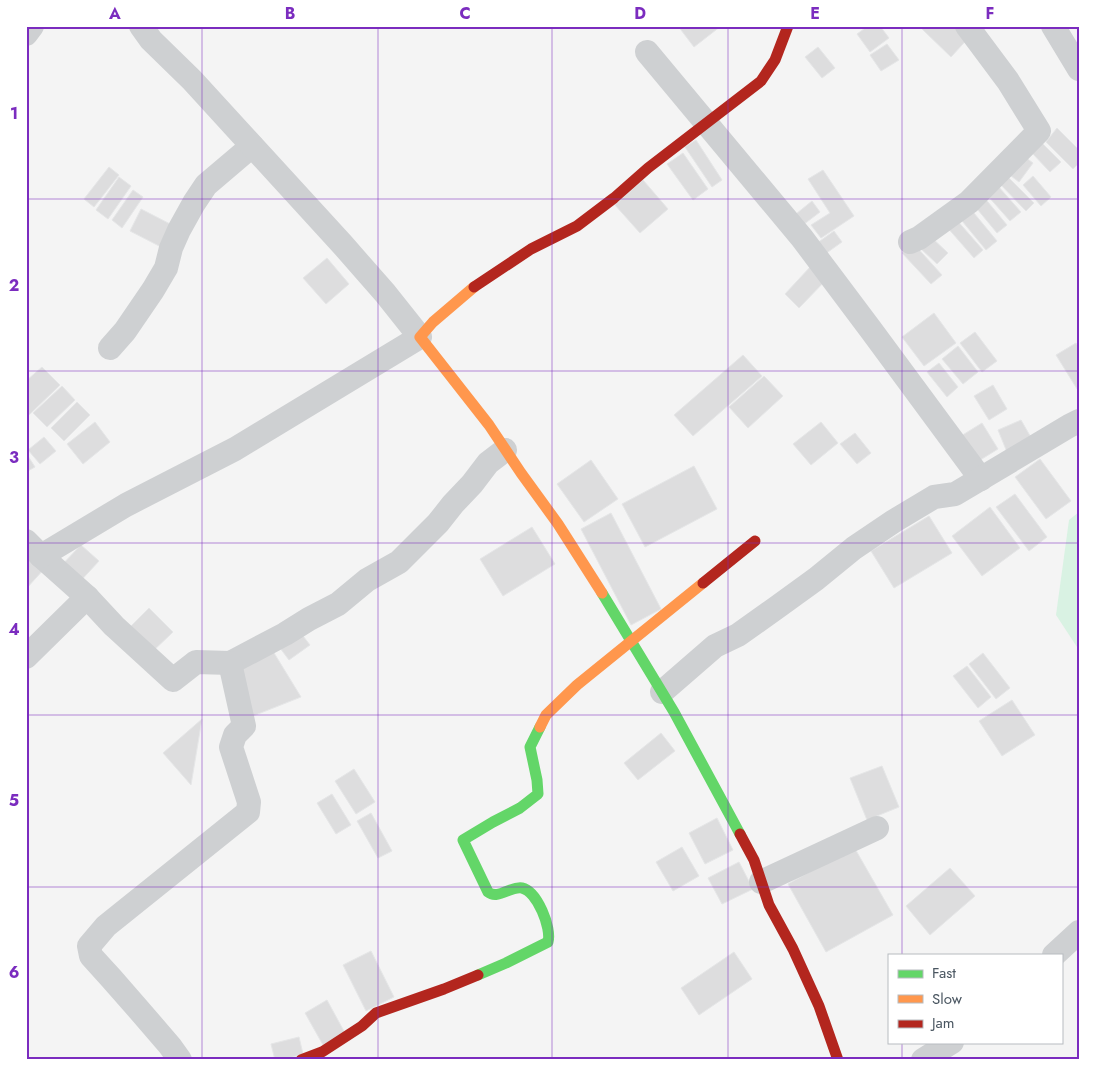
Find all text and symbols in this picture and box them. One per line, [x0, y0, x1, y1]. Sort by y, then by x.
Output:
text: A [108, 2, 121, 25]
text: B [285, 2, 295, 25]
text: C [459, 2, 471, 25]
text: D [634, 2, 646, 25]
text: E [810, 2, 820, 25]
text: F [986, 2, 994, 25]
text: 1 [10, 102, 18, 125]
text: 2 [9, 274, 19, 297]
text: 3 [9, 446, 19, 469]
text: 4 [8, 618, 20, 641]
text: 5 [9, 789, 19, 812]
legend [888, 954, 1062, 1044]
text: 6 [9, 961, 19, 984]
text: Fast [932, 962, 956, 984]
text: Slow [932, 988, 963, 1010]
text: Jam [930, 1012, 955, 1034]

